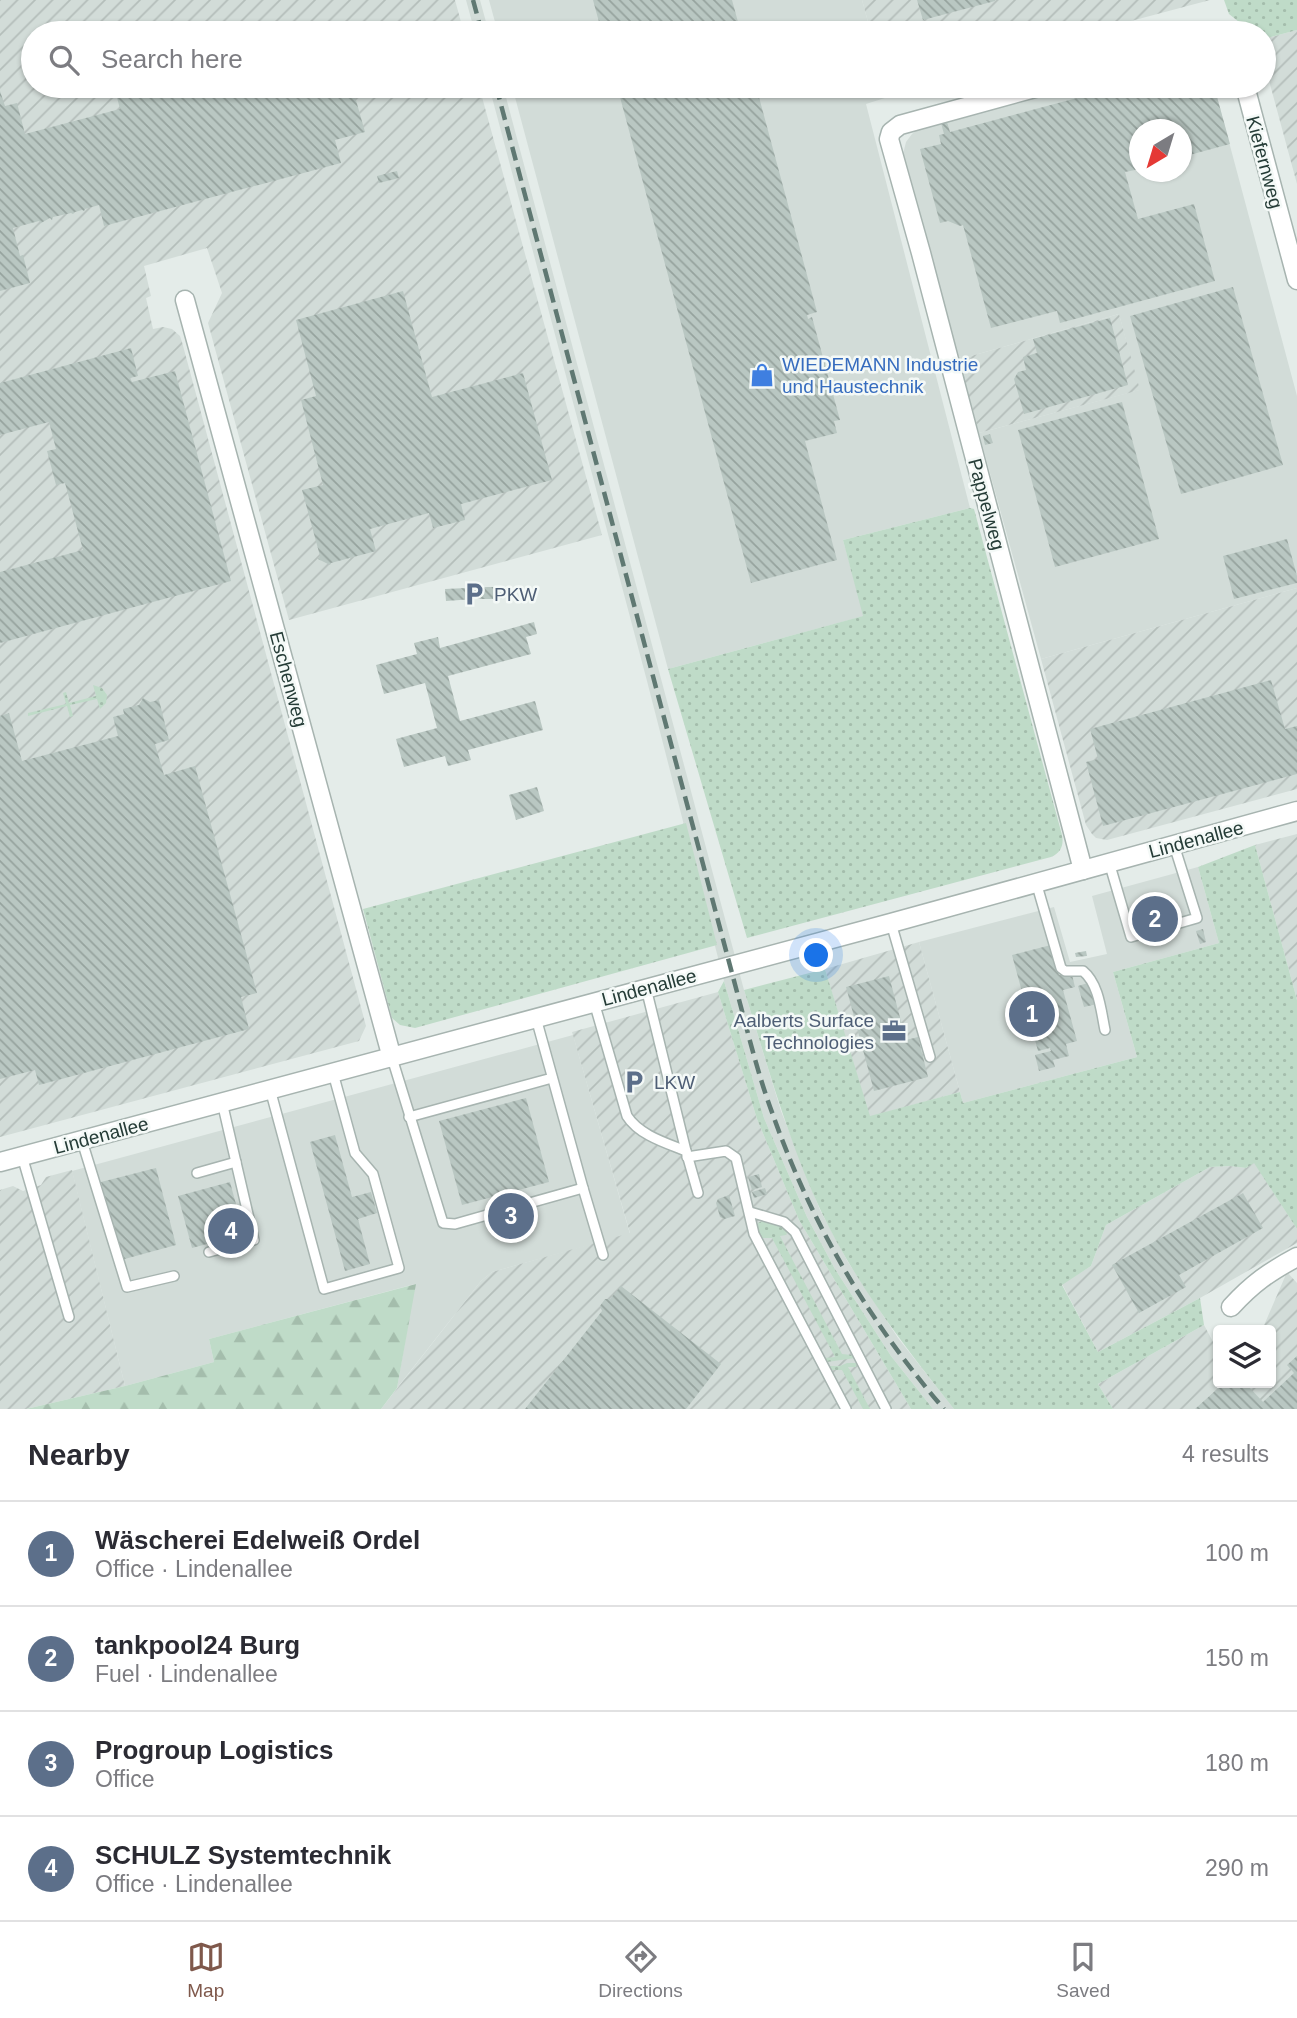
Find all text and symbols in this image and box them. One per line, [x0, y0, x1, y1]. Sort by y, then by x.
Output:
search box [21, 21, 1276, 98]
icon: search [45, 41, 83, 79]
text: Search here [101, 44, 243, 74]
street label: Kiefernweg [1242, 114, 1287, 211]
north arrow [1129, 119, 1192, 182]
place label: WIEDEMANN Industrie und Haustechnik [782, 354, 978, 397]
shop icon: WIEDEMANN Industrie und Haustechnik [748, 361, 776, 389]
street label: Pappelweg [964, 456, 1009, 552]
parking icon: PKW [460, 580, 488, 608]
place label: PKW [494, 584, 537, 605]
street label: Eschenweg [266, 629, 311, 729]
street label: Lindenallee [1146, 817, 1246, 862]
pin: 2 [1132, 893, 1178, 945]
your location [799, 938, 833, 972]
street label: Lindenallee [599, 965, 699, 1010]
pin: 1 [1009, 988, 1055, 1040]
place label: Aalberts Surface Technologies [734, 1010, 874, 1053]
office icon: Aalberts Surface Technologies [880, 1017, 908, 1045]
parking icon: LKW [620, 1068, 648, 1096]
place label: LKW [654, 1072, 695, 1093]
street label: Lindenallee [51, 1113, 151, 1158]
pin: 3 [488, 1190, 534, 1242]
pin: 4 [208, 1205, 254, 1257]
map controls [1213, 1325, 1276, 1388]
button: layers [1213, 1325, 1276, 1388]
text: Nearby [28, 1438, 130, 1471]
text: 4 results [1182, 1441, 1269, 1467]
text: Wäscherei Edelweiß Ordel [95, 1525, 420, 1555]
text: 1 [45, 1540, 57, 1566]
text: 100 m [1205, 1540, 1269, 1566]
text: Office · Lindenallee [95, 1556, 293, 1582]
text: tankpool24 Burg [95, 1630, 300, 1660]
text: 2 [45, 1645, 57, 1671]
text: 150 m [1205, 1645, 1269, 1671]
text: Fuel · Lindenallee [95, 1661, 278, 1687]
text: Progroup Logistics [95, 1735, 333, 1765]
text: 3 [45, 1750, 57, 1776]
text: 180 m [1205, 1750, 1269, 1776]
text: Office [95, 1766, 155, 1792]
text: SCHULZ Systemtechnik [95, 1840, 391, 1870]
text: 4 [45, 1855, 57, 1881]
text: 290 m [1205, 1855, 1269, 1881]
text: Office · Lindenallee [95, 1871, 293, 1897]
tab: Map [187, 1938, 225, 2002]
tab: Directions [598, 1938, 683, 2002]
tab: Saved [1056, 1938, 1110, 2002]

